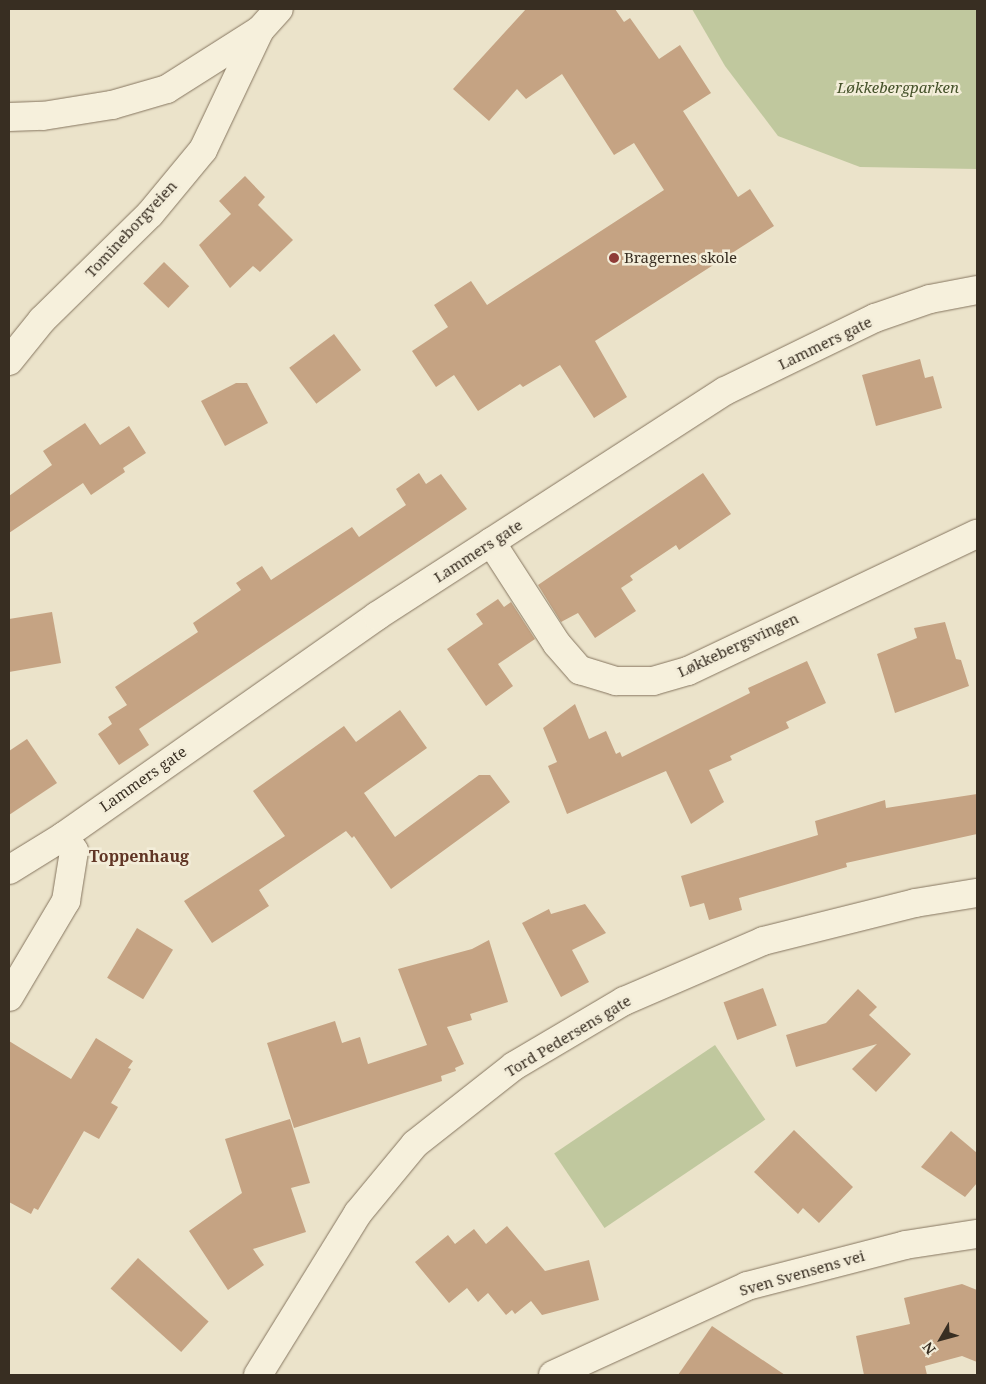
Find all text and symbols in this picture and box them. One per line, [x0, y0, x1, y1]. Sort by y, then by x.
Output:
park label: Løkkebergparken [837, 79, 959, 97]
street label: Tomineborgveien [81, 177, 181, 281]
place label: Bragernes skole [624, 249, 737, 267]
marker: Bragernes skole [608, 252, 620, 264]
street label: Lammers gate [775, 313, 875, 373]
street label: Lammers gate [430, 516, 526, 586]
street label: Løkkebergsvingen [675, 609, 801, 681]
street label: Lammers gate [96, 742, 190, 816]
district label: Toppenhaug [89, 846, 189, 866]
street label: Tord Pedersens gate [502, 991, 634, 1081]
street label: Sven Svensens vei [737, 1246, 867, 1300]
north arrow [916, 1314, 966, 1364]
text: N [918, 1338, 940, 1359]

